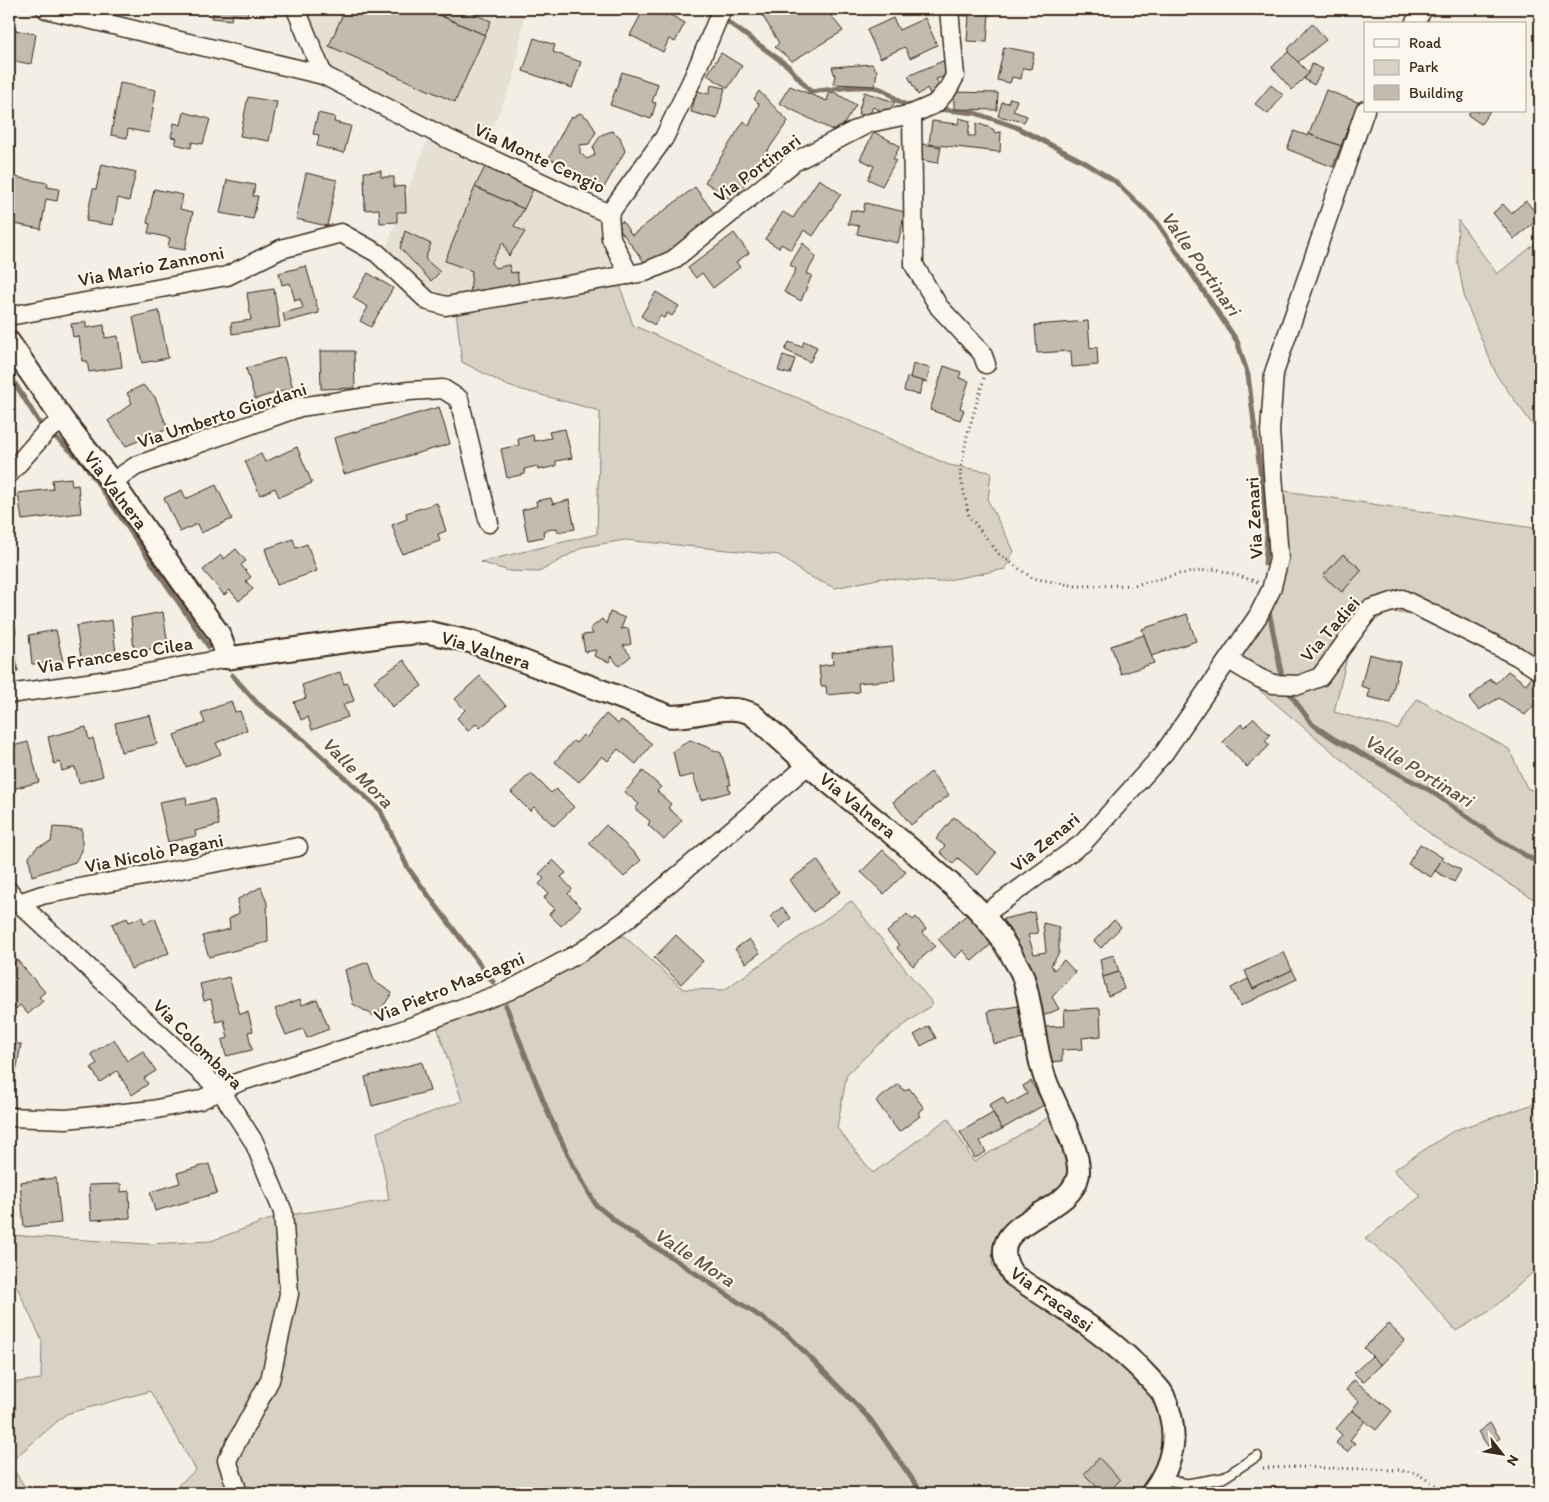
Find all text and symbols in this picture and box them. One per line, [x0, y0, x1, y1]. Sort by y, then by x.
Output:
legend [1364, 22, 1526, 112]
text: Road [1409, 34, 1442, 52]
text: Park [1409, 58, 1439, 76]
text: Building [1409, 84, 1463, 102]
street label: Via Monte Cengio [471, 118, 609, 198]
street label: Via Portinari [709, 129, 805, 207]
water label: Valle Portinari [1156, 206, 1247, 322]
street label: Via Mario Zannoni [76, 241, 226, 291]
street label: Via Umberto Giordani [134, 377, 310, 453]
street label: Via Valnera [79, 446, 153, 534]
street label: Via Zenari [1240, 476, 1268, 560]
street label: Via Tadiei [1295, 591, 1365, 667]
street label: Via Valnera [439, 626, 533, 674]
street label: Via Francesco Cilea [36, 631, 194, 679]
water label: Valle Portinari [1360, 728, 1479, 813]
water label: Valle Mora [317, 731, 399, 813]
street label: Via Valnera [815, 767, 901, 843]
street label: Via Zenari [1006, 807, 1084, 877]
street label: Via Nicolò Pagani [83, 828, 225, 878]
street label: Via Pietro Mascagni [370, 946, 528, 1028]
street label: Via Colombara [148, 994, 248, 1094]
water label: Valle Mora [650, 1222, 740, 1292]
street label: Via Fracassi [1006, 1261, 1098, 1337]
north arrow [1476, 1430, 1526, 1480]
text: N [1503, 1452, 1522, 1469]

